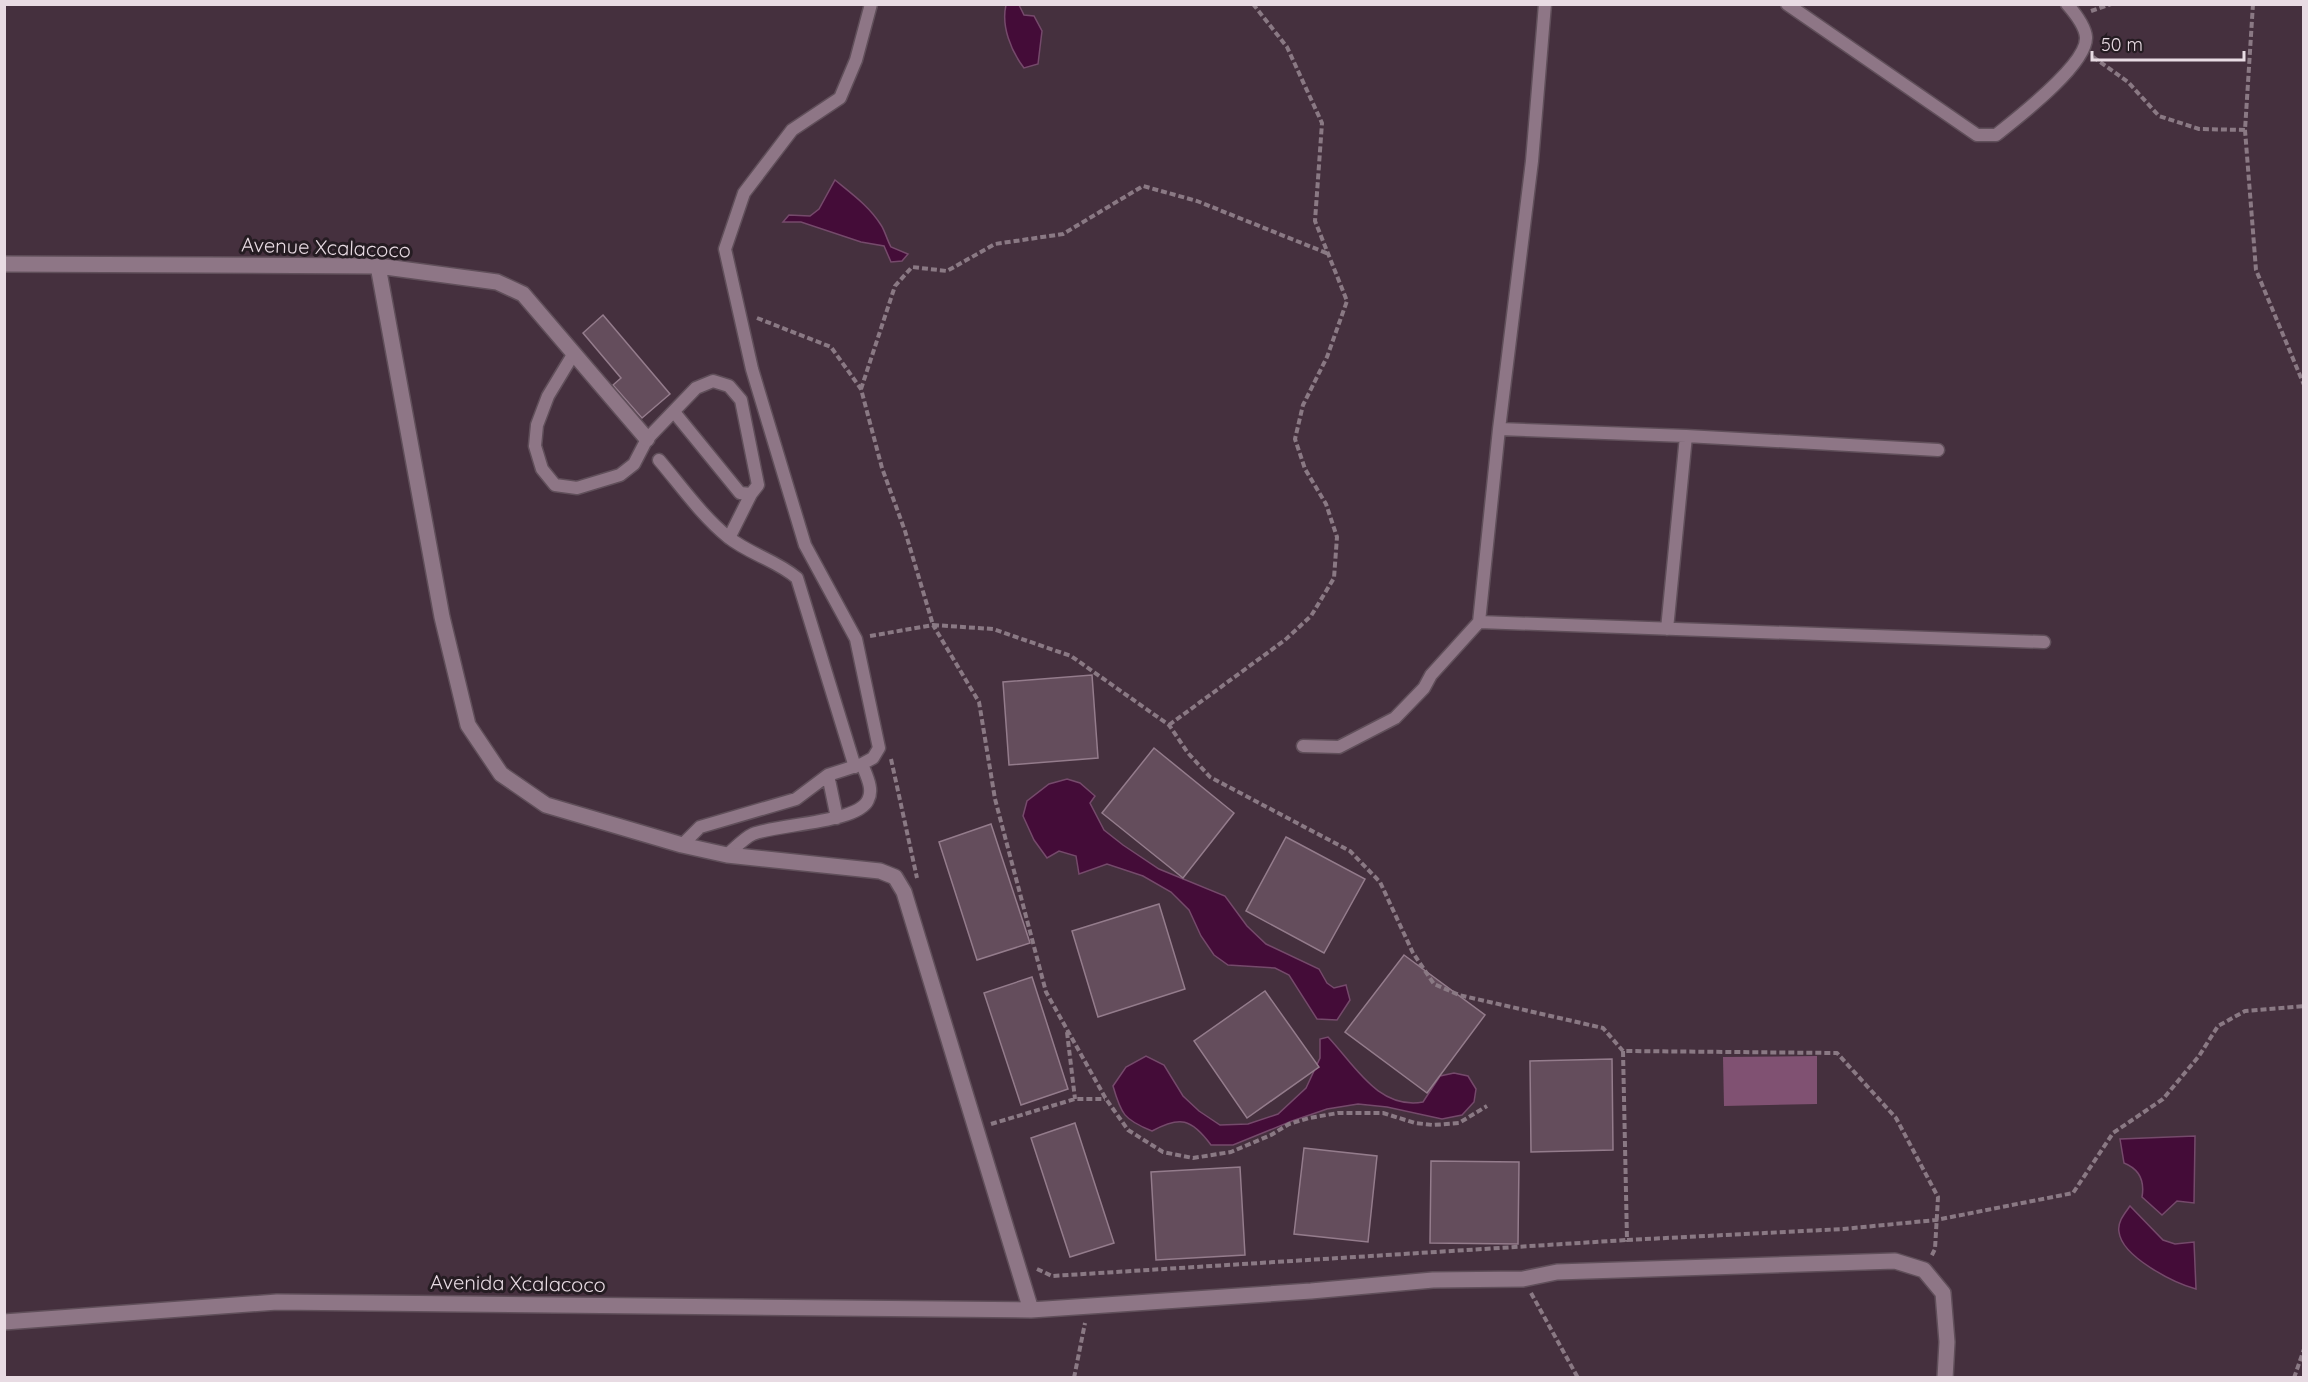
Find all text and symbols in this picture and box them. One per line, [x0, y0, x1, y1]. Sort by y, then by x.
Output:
scale bar [2092, 24, 2244, 62]
text: 50 m [2101, 33, 2143, 56]
street label: Avenue Xcalacoco [241, 232, 411, 262]
street label: Avenida Xcalacoco [430, 1269, 606, 1297]

